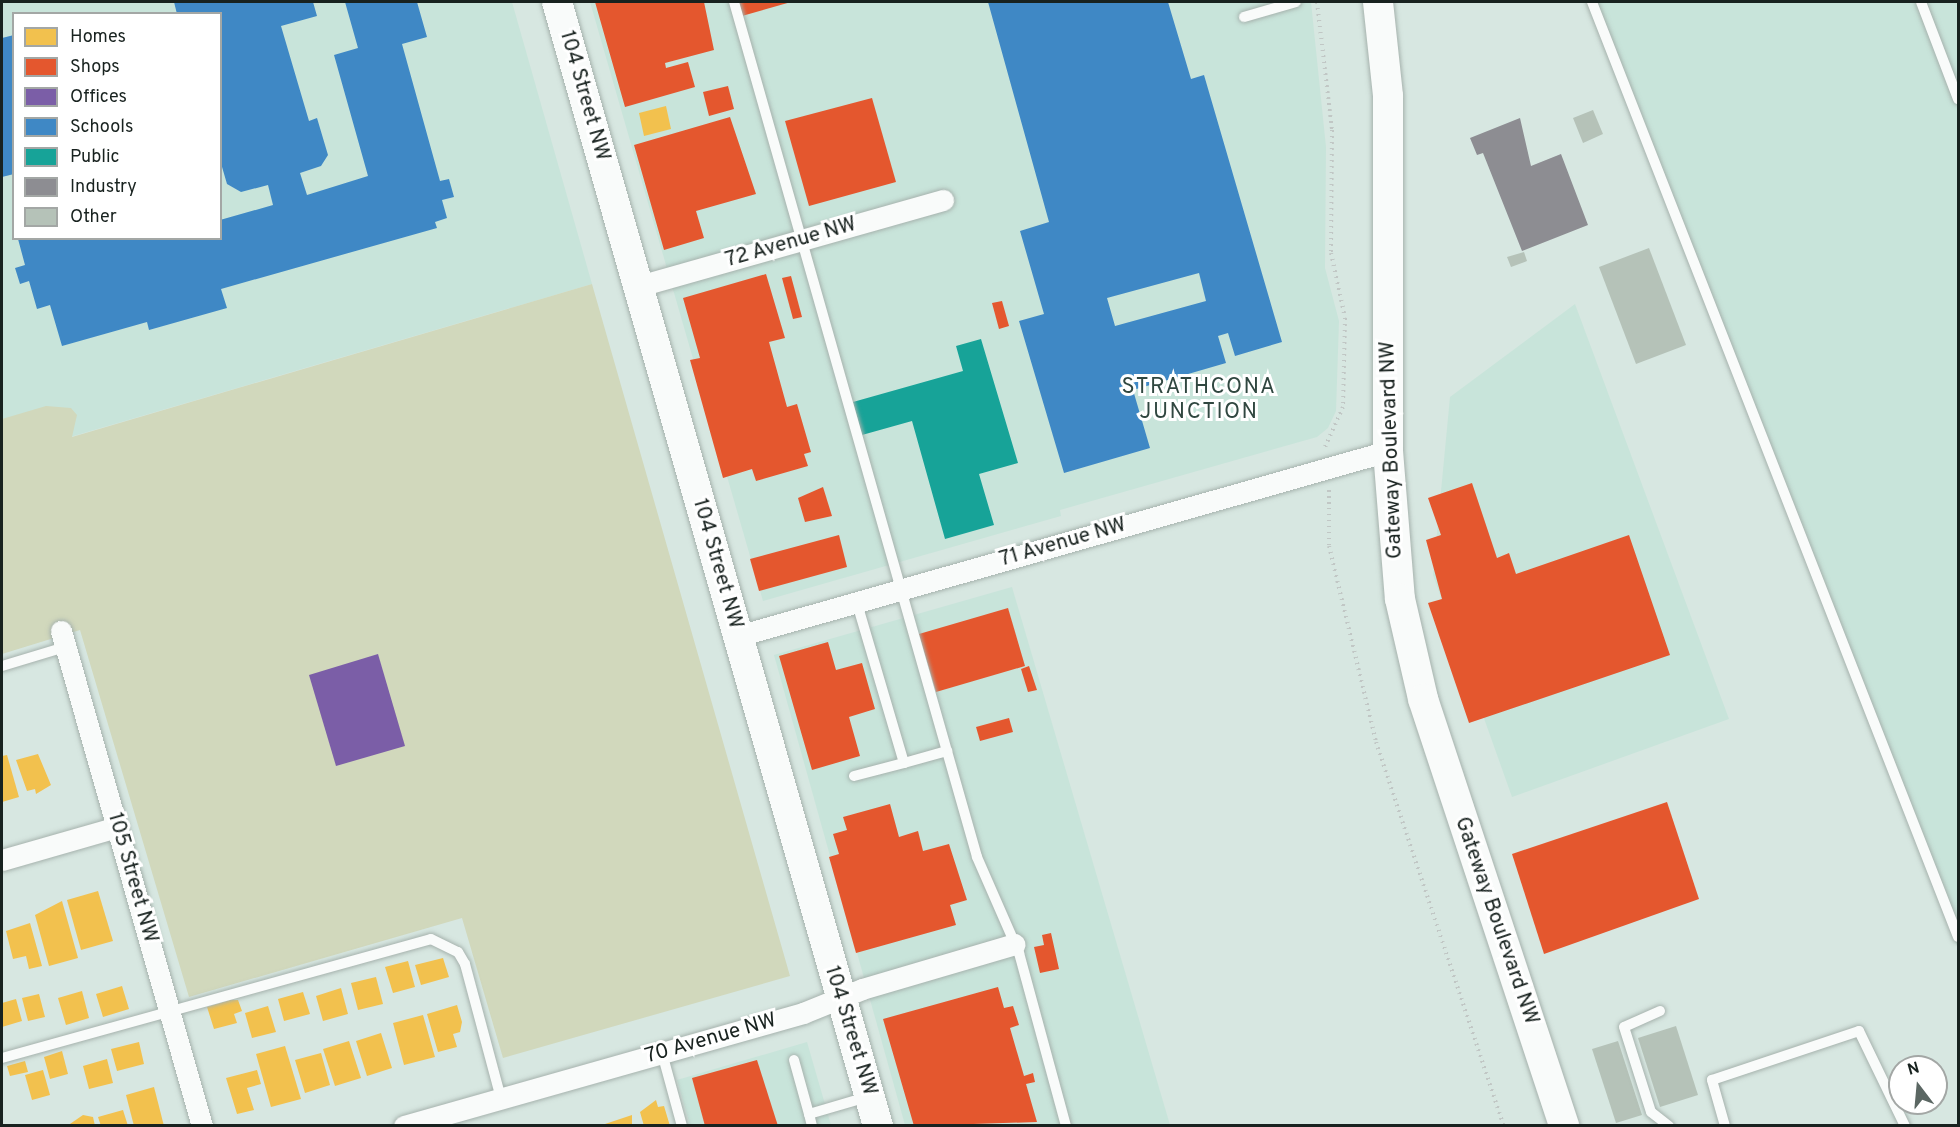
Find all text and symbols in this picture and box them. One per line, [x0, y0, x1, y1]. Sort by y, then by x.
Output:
legend [12, 12, 222, 240]
text: Homes [70, 26, 126, 49]
street label: 104 Street NW [553, 28, 615, 164]
text: Shops [70, 56, 120, 79]
text: Offices [70, 86, 127, 109]
text: Schools [70, 116, 133, 139]
text: Public [70, 146, 120, 169]
text: Industry [70, 176, 137, 199]
text: Other [70, 206, 117, 229]
street label: 72 Avenue NW [722, 212, 860, 274]
street label: Gateway Boulevard NW [1376, 341, 1408, 559]
district label: STRATHCONA JUNCTION [1122, 374, 1276, 426]
street label: 104 Street NW [686, 496, 748, 632]
street label: 71 Avenue NW [996, 513, 1130, 573]
street label: 105 Street NW [101, 810, 163, 946]
street label: Gateway Boulevard NW [1449, 814, 1543, 1028]
street label: 104 Street NW [818, 963, 882, 1099]
street label: 70 Avenue NW [642, 1008, 780, 1070]
north arrow [1888, 1055, 1948, 1115]
text: N [1905, 1058, 1922, 1081]

